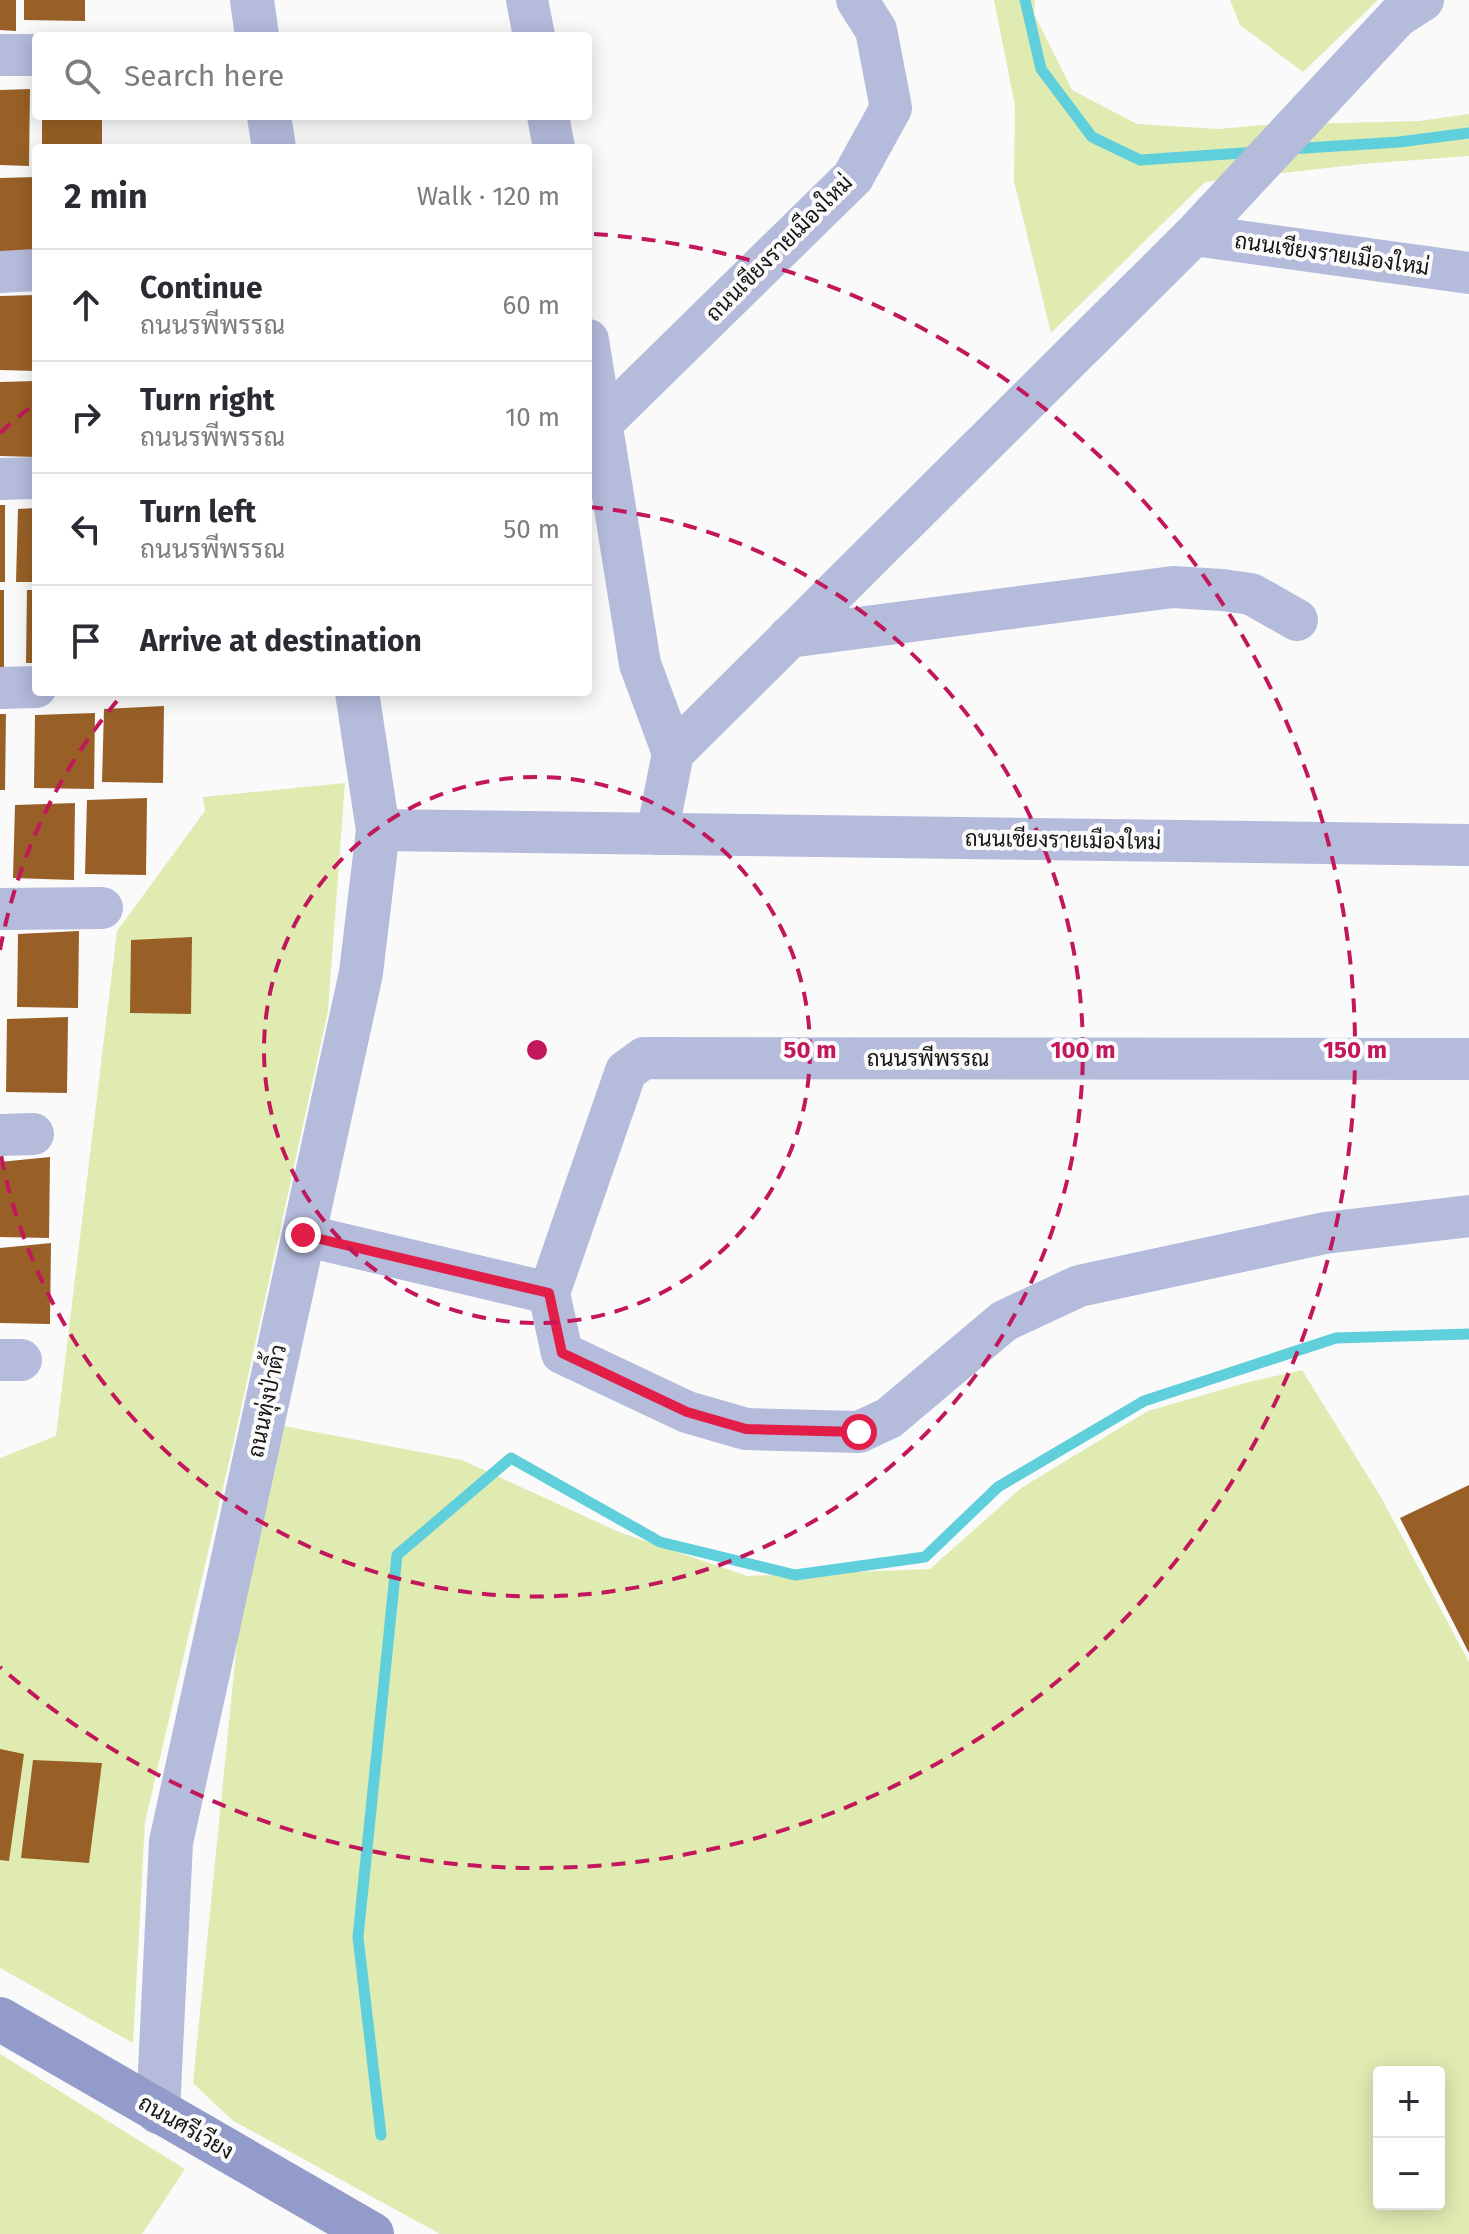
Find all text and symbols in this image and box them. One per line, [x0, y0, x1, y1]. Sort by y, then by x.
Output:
search box [32, 32, 592, 120]
icon: search [60, 54, 104, 98]
text: Search here [124, 58, 284, 94]
street label: ถนนเขียงรายเมืองใหม่ [699, 168, 858, 327]
text: 2 min [64, 176, 148, 217]
text: Walk · 120 m [417, 181, 560, 212]
street label: ถนนเชียงรายเมืองใหม่ [1233, 226, 1431, 281]
text: Continue [140, 270, 263, 306]
icon: ahead [64, 283, 108, 327]
text: 60 m [502, 290, 560, 321]
text: ถนนรพีพรรณ [140, 310, 285, 341]
text: Turn right [140, 382, 275, 418]
icon: right [64, 395, 108, 439]
text: 10 m [505, 402, 560, 433]
text: ถนนรพีพรรณ [140, 422, 285, 453]
text: Turn left [140, 494, 256, 530]
icon: left [64, 507, 108, 551]
text: 50 m [503, 514, 560, 545]
text: ถนนรพีพรรณ [140, 534, 285, 565]
icon: arrive [64, 619, 108, 663]
text: Arrive at destination [140, 623, 422, 659]
street label: ถนนเชียงรายเมืองใหม่ [965, 824, 1161, 855]
centre of rings [523, 1036, 551, 1064]
text: 50 m [784, 1036, 836, 1064]
text: 100 m [1050, 1036, 1116, 1064]
text: 150 m [1323, 1036, 1387, 1064]
street label: ถนนรพีพรรณ [867, 1045, 989, 1072]
route end [285, 1217, 321, 1253]
street label: ถนนทุ่งป่าติ้ว [237, 1341, 294, 1460]
route start [841, 1414, 877, 1450]
map controls [1373, 2066, 1445, 2210]
button: + [1373, 2066, 1445, 2138]
street label: ถนนศรีเวียง [134, 2089, 238, 2165]
button: − [1373, 2138, 1445, 2210]

